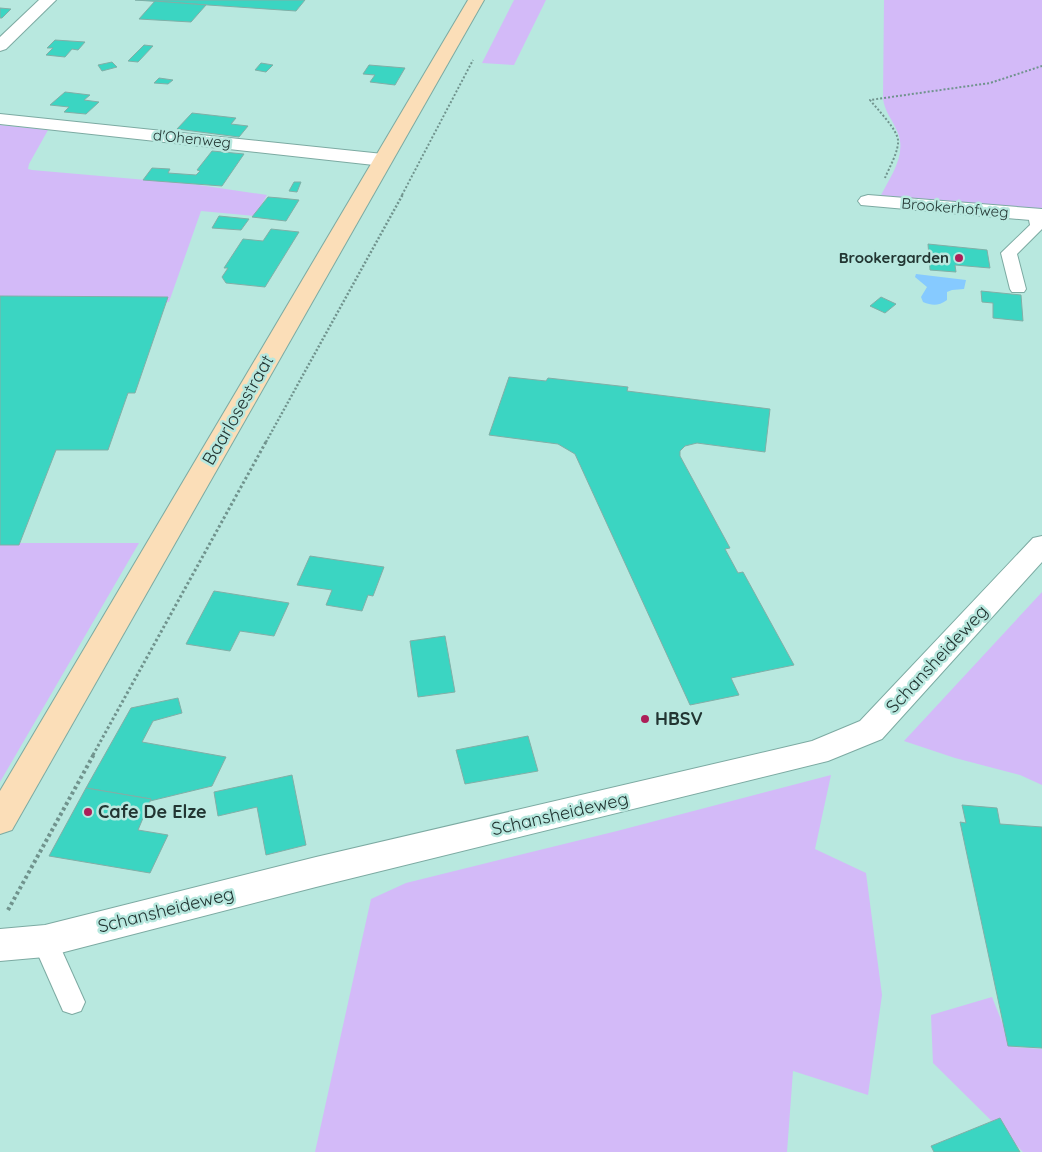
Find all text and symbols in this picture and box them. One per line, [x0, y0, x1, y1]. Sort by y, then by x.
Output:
street label: d'Ohenweg [152, 125, 232, 152]
street label: Brookerhofweg [901, 193, 1009, 222]
place label: Brookergarden [839, 248, 949, 267]
marker: Brookergarden [953, 252, 965, 264]
street label: Baarlosestraat [197, 351, 278, 469]
street label: Schansheideweg [881, 600, 993, 718]
place label: HBSV [655, 707, 703, 730]
marker: HBSV [639, 713, 651, 725]
street label: Schansheideweg [489, 787, 630, 840]
place label: Cafe De Elze [98, 800, 207, 823]
marker: Cafe De Elze [82, 806, 94, 818]
street label: Schansheideweg [95, 881, 236, 938]

